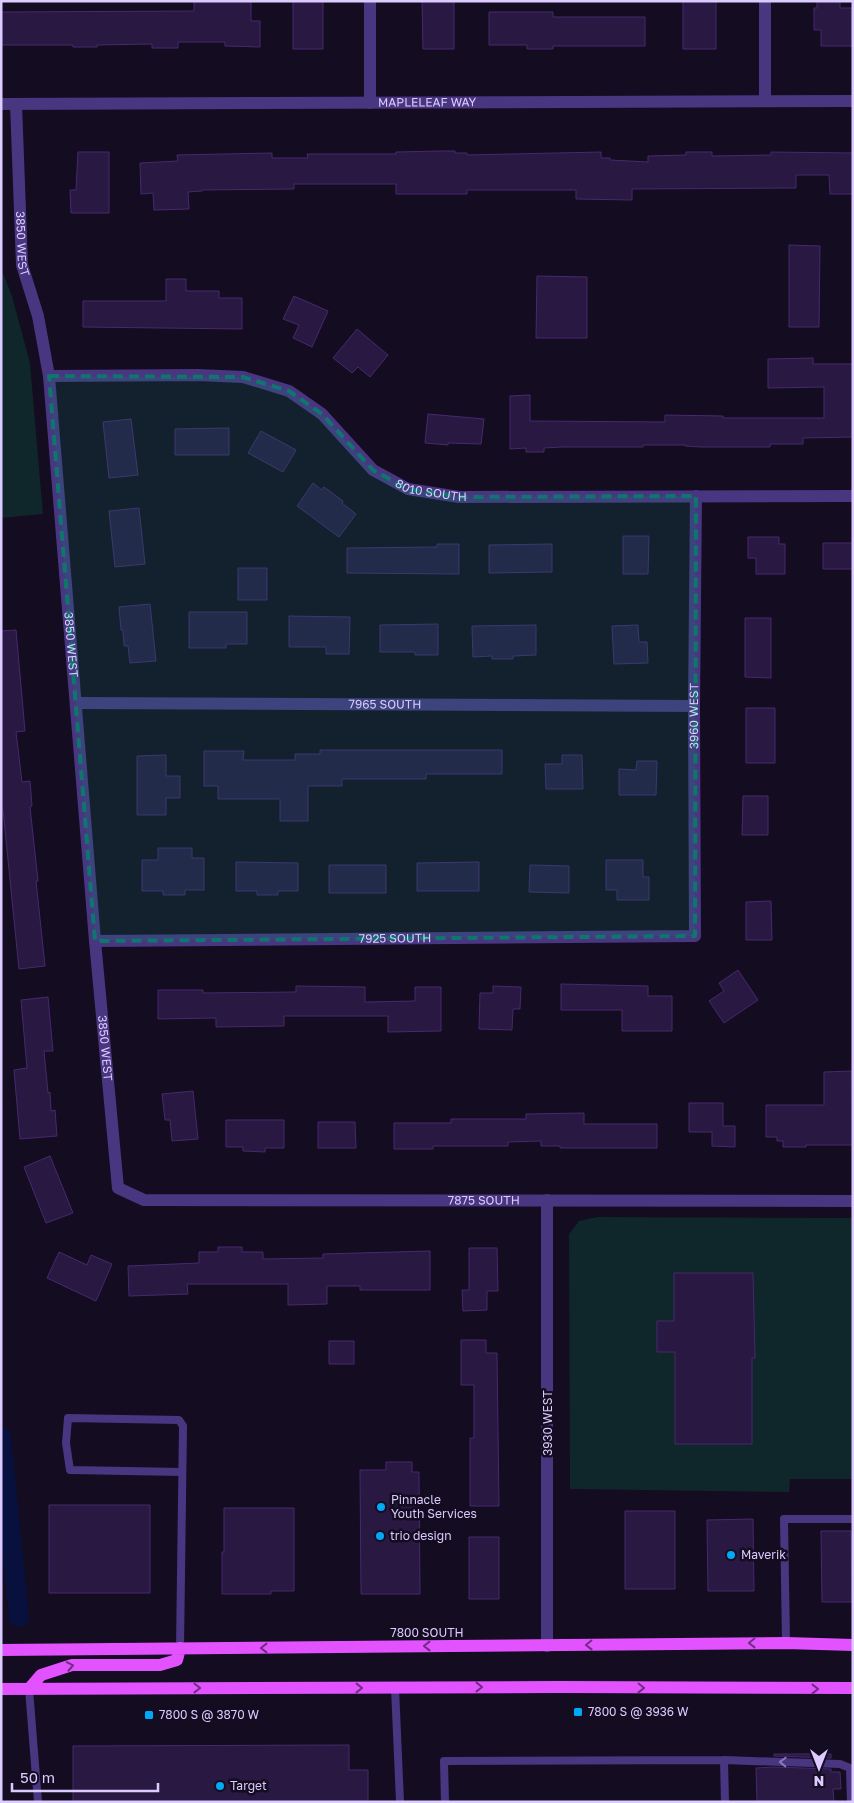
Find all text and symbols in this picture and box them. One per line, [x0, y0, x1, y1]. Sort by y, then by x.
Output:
street label: MAPLELEAF WAY [378, 94, 476, 110]
street label: 3850 WEST [13, 211, 33, 279]
street label: 8010 SOUTH [393, 476, 467, 504]
street label: 3850 WEST [61, 611, 82, 678]
street label: 3960 WEST [686, 682, 701, 749]
street label: 7965 SOUTH [349, 696, 421, 712]
street label: 7925 SOUTH [359, 930, 431, 946]
street label: 3850 WEST [95, 1015, 116, 1082]
street label: 7875 SOUTH [448, 1192, 520, 1208]
street label: 3930 WEST [540, 1390, 555, 1456]
place label: Pinnacle Youth Services [391, 1492, 477, 1521]
marker: Pinnacle Youth Services [375, 1501, 387, 1513]
place label: trio design [390, 1528, 452, 1543]
marker: trio design [374, 1530, 386, 1542]
place label: Maverik [741, 1547, 786, 1562]
marker: Maverik [725, 1549, 737, 1561]
street label: 7800 SOUTH [390, 1625, 464, 1640]
one-way arrow [747, 1638, 755, 1648]
one-way arrow [585, 1640, 592, 1650]
one-way arrow [422, 1641, 430, 1651]
one-way arrow [260, 1643, 268, 1653]
one-way arrow [66, 1662, 74, 1672]
one-way arrow [476, 1682, 483, 1692]
one-way arrow [194, 1683, 201, 1693]
one-way arrow [356, 1683, 364, 1693]
one-way arrow [638, 1683, 646, 1693]
one-way arrow [812, 1684, 820, 1694]
place label: 7800 S @ 3936 W [588, 1704, 689, 1719]
marker: 7800 S @ 3936 W [572, 1706, 584, 1718]
place label: 7800 S @ 3870 W [159, 1707, 260, 1722]
marker: 7800 S @ 3870 W [143, 1709, 155, 1721]
north arrow [794, 1743, 844, 1793]
one-way arrow [779, 1757, 787, 1767]
scale bar [12, 1760, 159, 1792]
text: 50 m [20, 1768, 55, 1786]
text: N [814, 1773, 824, 1790]
place label: Target [230, 1778, 267, 1793]
marker: Target [214, 1780, 226, 1792]

